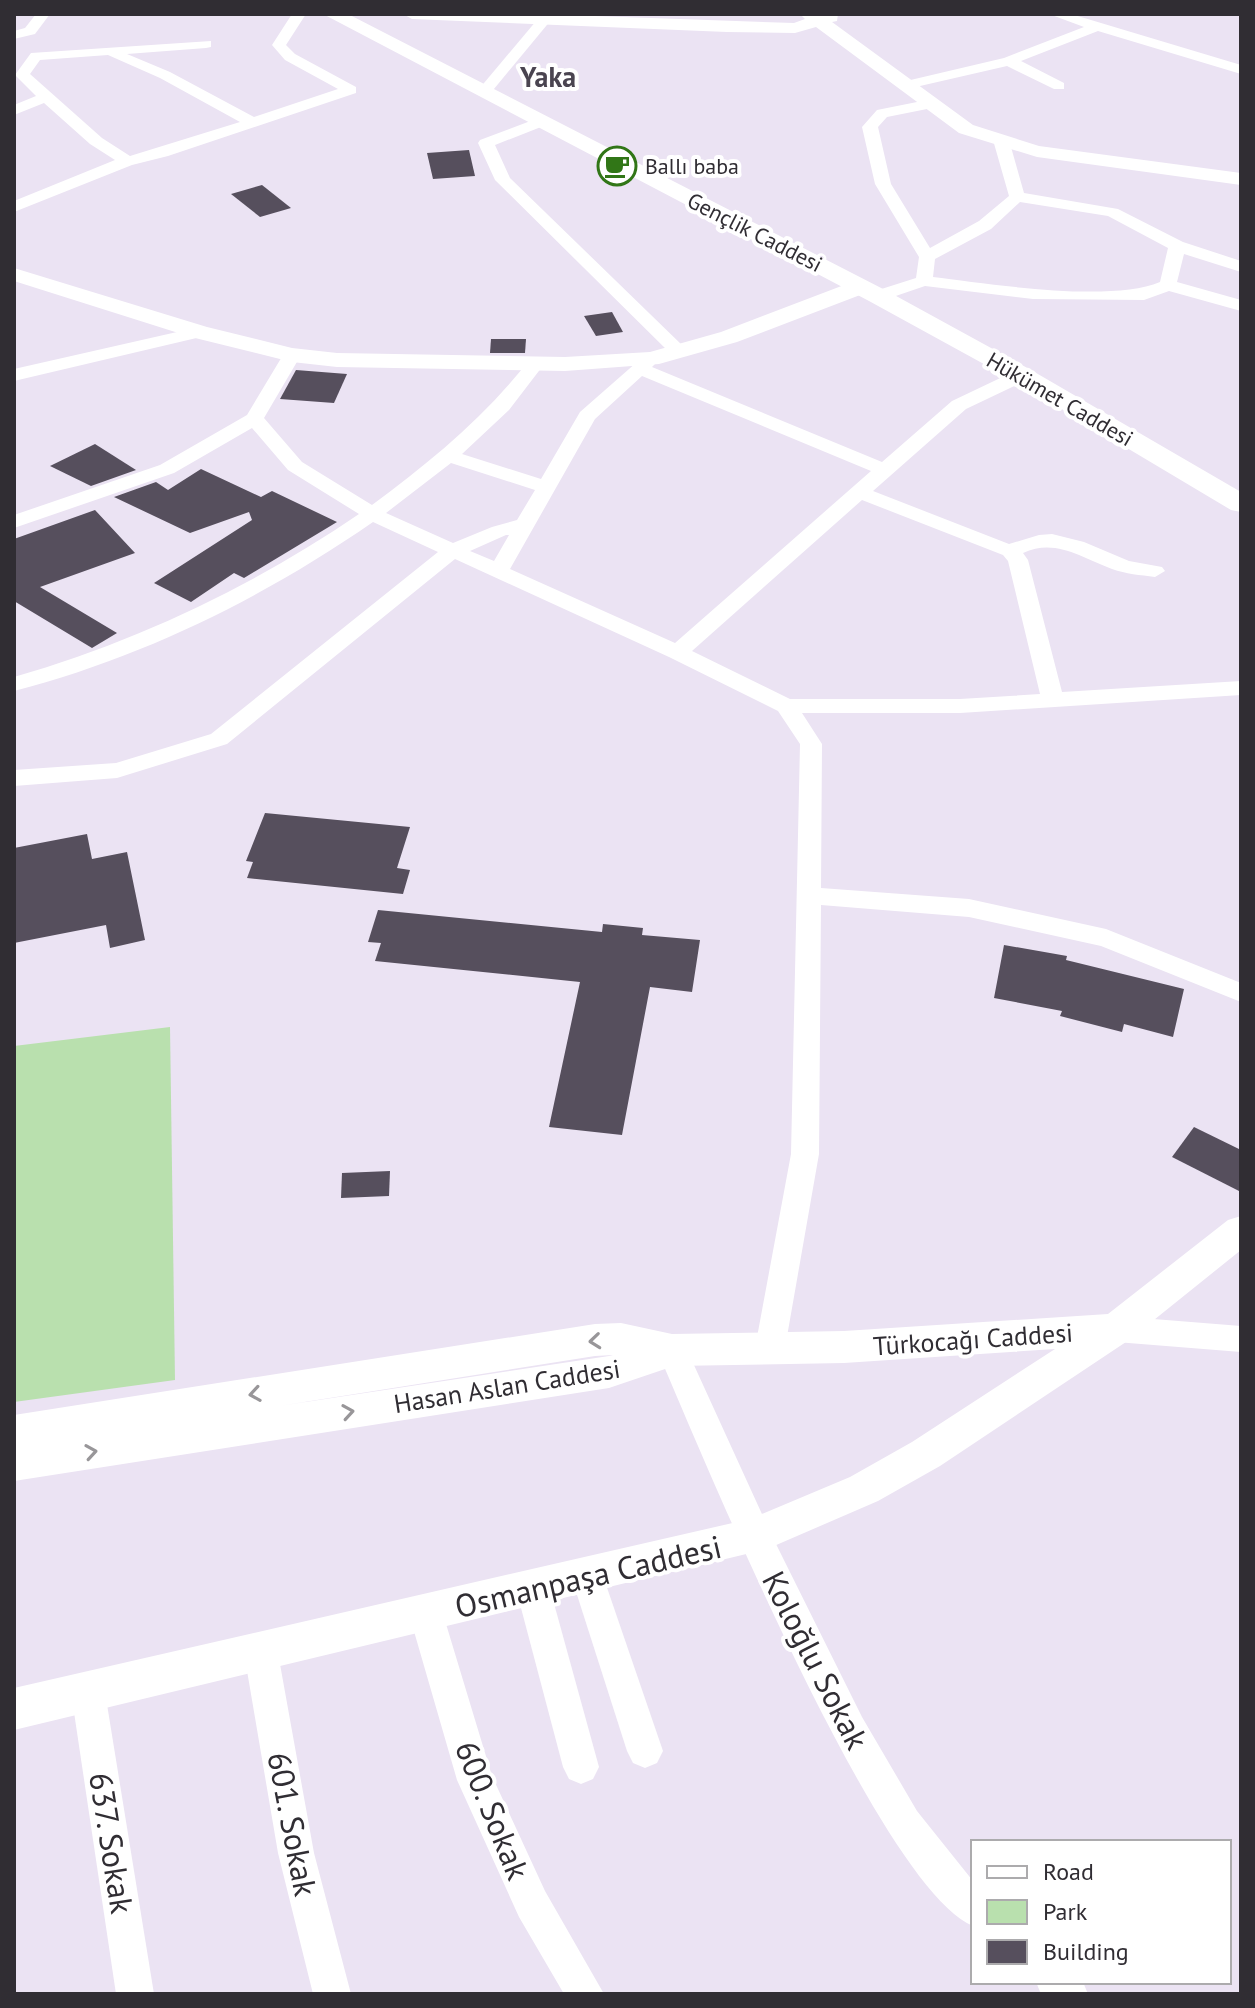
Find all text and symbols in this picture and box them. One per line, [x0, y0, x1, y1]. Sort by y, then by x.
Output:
district label: Yaka [519, 58, 576, 95]
cafe icon: Ballı baba [596, 145, 638, 187]
place label: Ballı baba [645, 152, 739, 180]
street label: Gençlik Caddesi [683, 186, 827, 278]
street label: Hükümet Caddesi [982, 346, 1138, 452]
street label: Türkocağı Caddesi [872, 1316, 1074, 1362]
one-way arrow [588, 1332, 601, 1349]
street label: Hasan Aslan Caddesi [391, 1352, 623, 1420]
one-way arrow [248, 1384, 262, 1401]
one-way arrow [341, 1404, 355, 1421]
one-way arrow [84, 1444, 98, 1461]
street label: Osmanpaşa Caddesi [451, 1525, 725, 1627]
street label: Koloğlu Sokak [753, 1564, 879, 1757]
street label: 600. Sokak [446, 1734, 540, 1886]
street label: 601. Sokak [258, 1748, 328, 1900]
street label: 637. Sokak [80, 1769, 144, 1917]
legend [971, 1840, 1231, 1984]
text: Road [1043, 1856, 1094, 1887]
text: Park [1043, 1896, 1088, 1927]
text: Building [1043, 1936, 1129, 1967]

